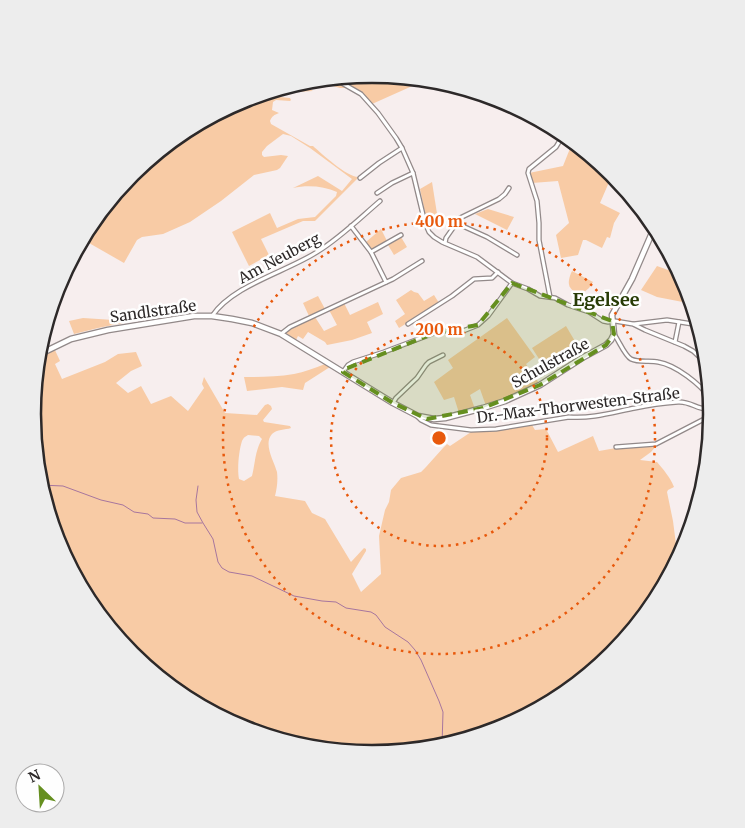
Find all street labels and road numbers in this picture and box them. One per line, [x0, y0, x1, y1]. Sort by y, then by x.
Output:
street label: Am Neuberg [234, 228, 323, 288]
street label: Sandlstraße [109, 296, 197, 326]
street label: Schulstraße [508, 334, 592, 392]
street label: Dr.-Max-Thorwesten-Straße [475, 383, 681, 427]

